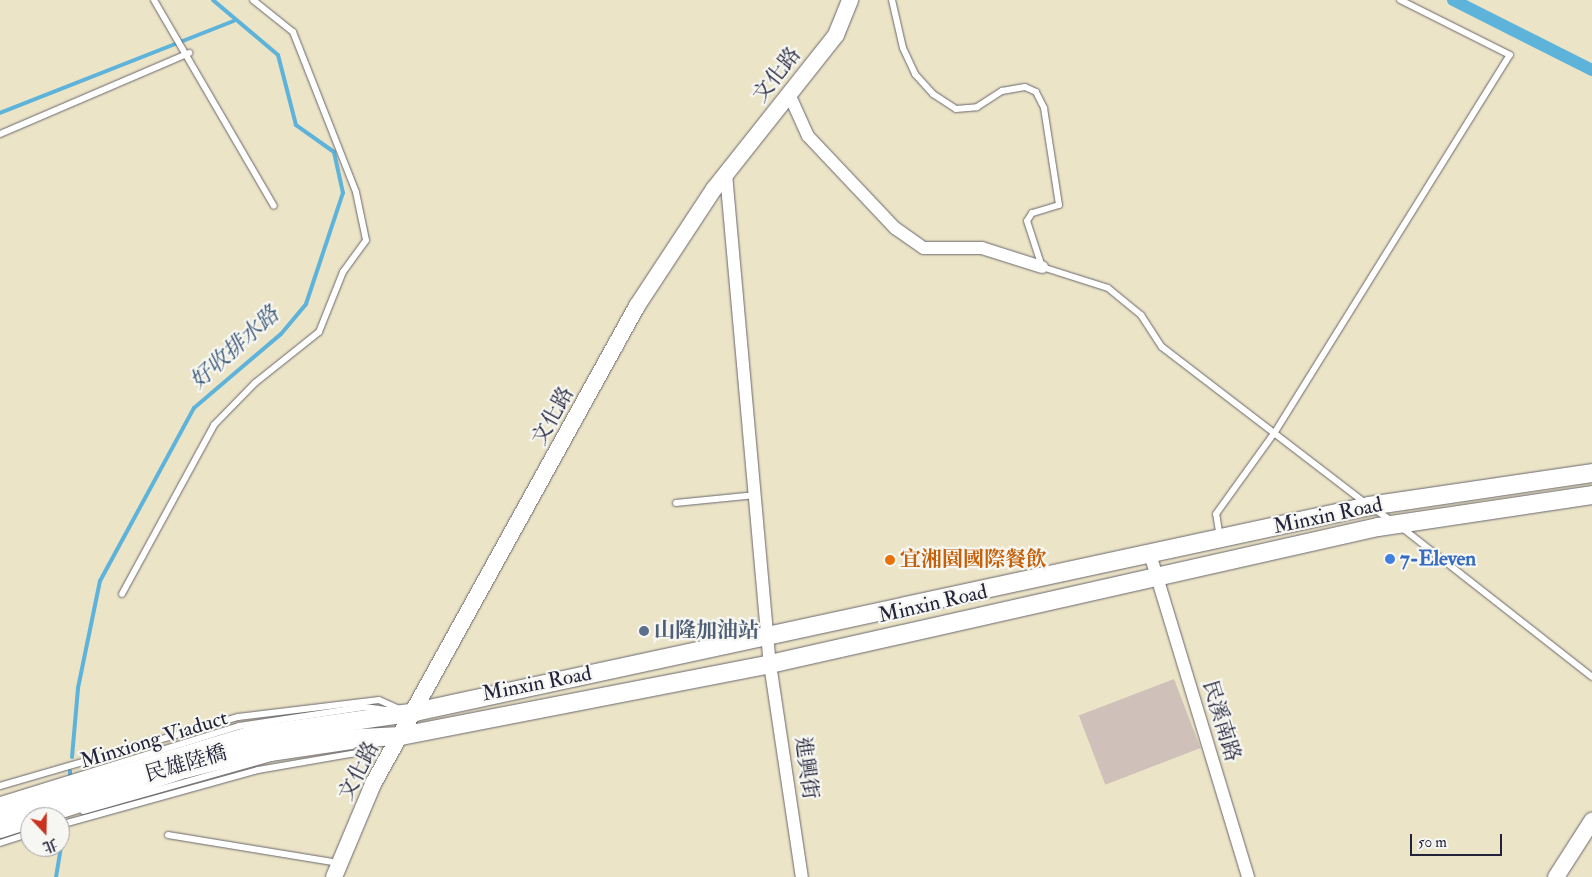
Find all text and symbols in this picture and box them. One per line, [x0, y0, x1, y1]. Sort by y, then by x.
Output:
street label: 文化路 [748, 42, 806, 108]
water label: 好收排水路 [185, 301, 285, 395]
street label: 文化路 [527, 382, 579, 450]
street label: Minxin Road [1271, 492, 1385, 540]
place label: 7-Eleven [1400, 546, 1476, 572]
place label: 宜湘園國際餐飲 [900, 547, 1047, 573]
marker: 7-Eleven [1384, 553, 1396, 565]
marker: 宜湘園國際餐飲 [884, 554, 896, 566]
street label: Minxin Road [876, 579, 990, 629]
place label: 山隆加油站 [654, 618, 759, 644]
marker: 山隆加油站 [638, 625, 650, 637]
street label: Minxin Road [480, 661, 594, 707]
street label: 民溪南路 [1197, 677, 1245, 765]
street label: Minxiong Viaduct [77, 706, 231, 774]
street label: 進興街 [789, 735, 823, 801]
street label: 文化路 [333, 737, 385, 805]
street label: 民雄陸橋 [142, 740, 230, 788]
north arrow [20, 807, 70, 857]
scale bar [1412, 824, 1504, 856]
text: 50 m [1418, 833, 1447, 852]
text: 北 [41, 835, 60, 856]

